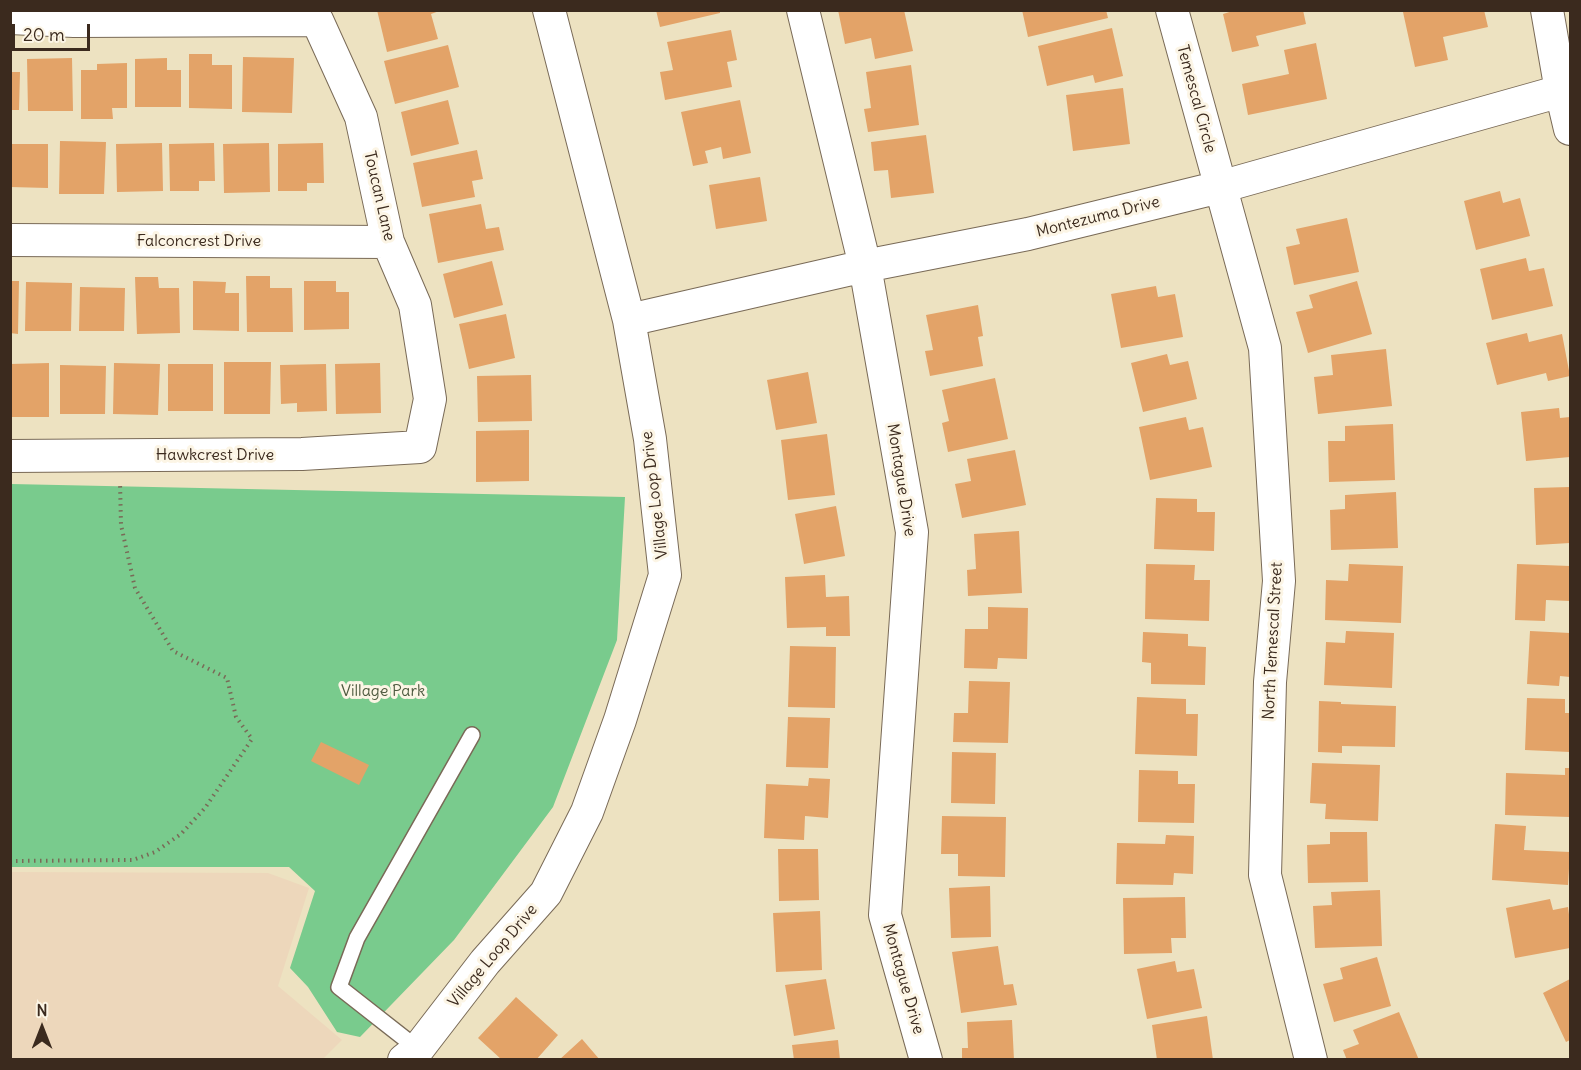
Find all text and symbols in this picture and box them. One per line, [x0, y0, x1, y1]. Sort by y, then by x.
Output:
scale bar [15, 12, 93, 50]
text: 20 m [23, 23, 65, 46]
street label: Temescal Circle [1172, 43, 1220, 155]
street label: Toucan Lane [359, 149, 399, 243]
street label: Montezuma Drive [1034, 192, 1162, 242]
street label: Falconcrest Drive [137, 231, 261, 251]
street label: Montague Drive [883, 422, 919, 538]
street label: Village Loop Drive [638, 430, 672, 560]
street label: Hawkcrest Drive [156, 445, 274, 465]
street label: North Temescal Street [1259, 562, 1287, 720]
park label: Village Park [341, 681, 425, 701]
street label: Village Loop Drive [444, 901, 542, 1011]
street label: Montague Drive [878, 922, 928, 1036]
north arrow [12, 998, 72, 1058]
text: N [36, 1000, 48, 1020]

